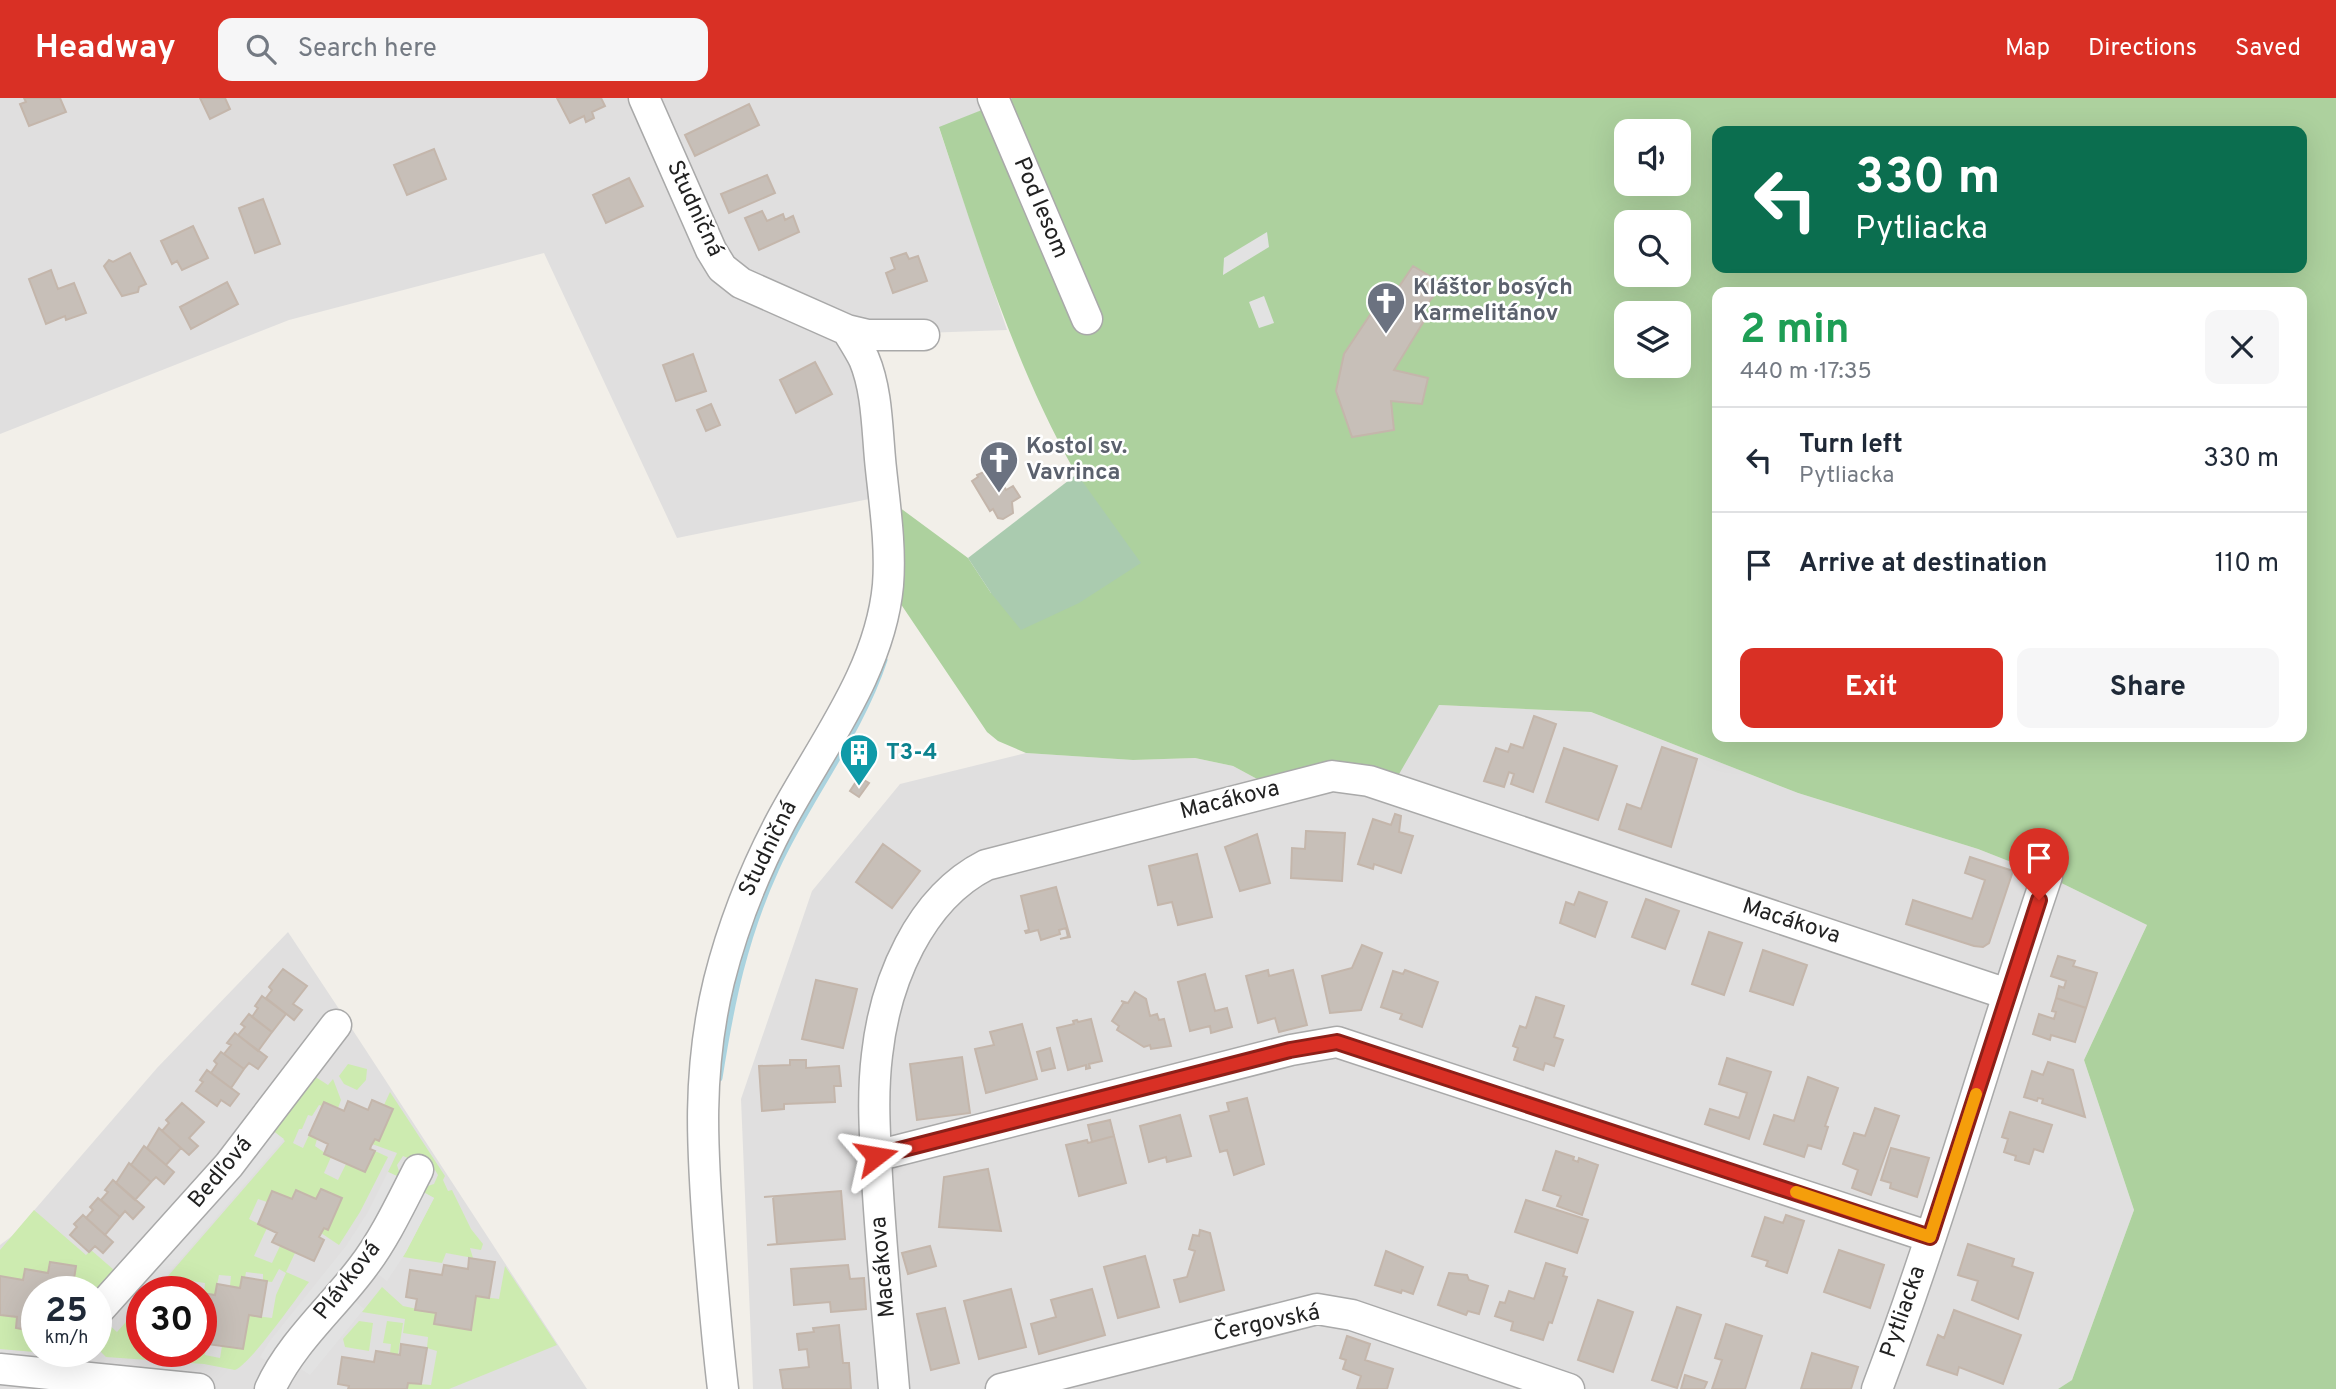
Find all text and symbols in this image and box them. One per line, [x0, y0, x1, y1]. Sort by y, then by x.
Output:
search box [218, 18, 708, 81]
text: Headway [35, 28, 176, 70]
icon: search [242, 30, 280, 68]
text: Search here [298, 33, 437, 66]
text: Map [2005, 34, 2050, 64]
text: Directions [2088, 34, 2197, 64]
text: Saved [2235, 34, 2301, 64]
map controls [1614, 119, 1691, 378]
button: sound [1614, 119, 1691, 196]
text: 330 m [1855, 149, 2000, 211]
street label: Pod lesom [1006, 153, 1074, 263]
icon: left [1740, 154, 1831, 245]
street label: Studničná [659, 156, 729, 262]
button: search [1614, 210, 1691, 287]
text: Pytliacka [1855, 210, 1988, 250]
place label: Kláštor bosých Karmelitánov [1413, 274, 1573, 329]
church icon: Kláštor bosých Karmelitánov [1365, 280, 1407, 335]
button: layers [1614, 301, 1691, 378]
text: 2 min [1740, 305, 1850, 358]
button: close [2205, 310, 2279, 384]
text: 440 m · 17:35 [1740, 358, 1872, 387]
text: Turn left [1799, 429, 1903, 462]
place label: Kostol sv. Vavrinca [1026, 433, 1127, 488]
church icon: Kostol sv. Vavrinca [978, 439, 1020, 494]
icon: left [1740, 441, 1778, 479]
text: 330 m [2203, 443, 2279, 476]
text: Pytliacka [1799, 462, 1894, 491]
icon: arrive [1740, 546, 1778, 584]
text: Arrive at destination [1799, 548, 2047, 581]
text: 110 m [2215, 548, 2279, 581]
button: Exit [1740, 648, 2003, 728]
button: Share [2017, 648, 2279, 728]
building icon: T3-4 [838, 732, 880, 787]
place label: T3-4 [886, 739, 938, 768]
street label: Macákova [1177, 775, 1283, 827]
street label: Studničná [733, 796, 805, 902]
pin [2009, 828, 2069, 900]
icon: arrive [2020, 839, 2058, 877]
street label: Macákova [1738, 893, 1844, 951]
position arrow [839, 1119, 913, 1193]
street label: Bedľová [183, 1131, 259, 1215]
street label: Macákova [865, 1215, 903, 1319]
street label: Plávková [308, 1236, 388, 1326]
street label: Pytliacka [1875, 1262, 1933, 1362]
speed limit sign: 30 [126, 1276, 217, 1367]
text: 25 [45, 1290, 88, 1334]
street label: Čergovská [1211, 1297, 1323, 1349]
text: km/h [45, 1327, 88, 1350]

